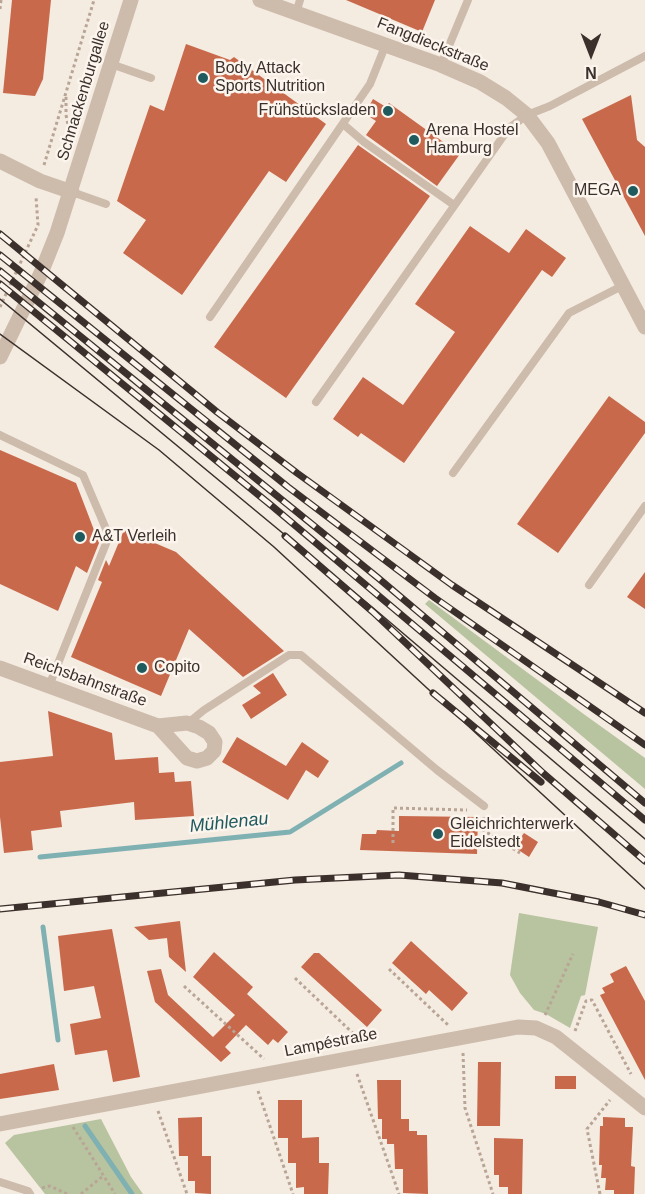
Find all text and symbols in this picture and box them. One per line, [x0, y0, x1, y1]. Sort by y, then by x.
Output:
street label: Fangdieckstraße [374, 14, 492, 76]
street label: Schnackenburgallee [54, 19, 114, 163]
north arrow [561, 24, 621, 84]
place label: Body Attack Sports Nutrition [215, 59, 325, 97]
text: N [585, 64, 597, 81]
marker: Body Attack Sports Nutrition [196, 71, 210, 85]
place label: Frühstücksladen [259, 101, 376, 121]
marker: Frühstücksladen [381, 104, 395, 118]
place label: Arena Hostel Hamburg [426, 121, 518, 159]
marker: Arena Hostel Hamburg [407, 133, 421, 147]
place label: MEGA [574, 181, 621, 201]
marker: MEGA [626, 184, 640, 198]
place label: A&T Verleih [92, 527, 176, 547]
marker: A&T Verleih [73, 530, 87, 544]
street label: Reichsbahnstraße [21, 649, 149, 711]
place label: Copito [154, 658, 200, 678]
marker: Copito [135, 661, 149, 675]
water label: Mühlenau [189, 808, 269, 838]
place label: Gleichrichterwerk Eidelstedt [450, 815, 574, 853]
marker: Gleichrichterwerk Eidelstedt [431, 827, 445, 841]
street label: Lampéstraße [283, 1025, 379, 1061]

